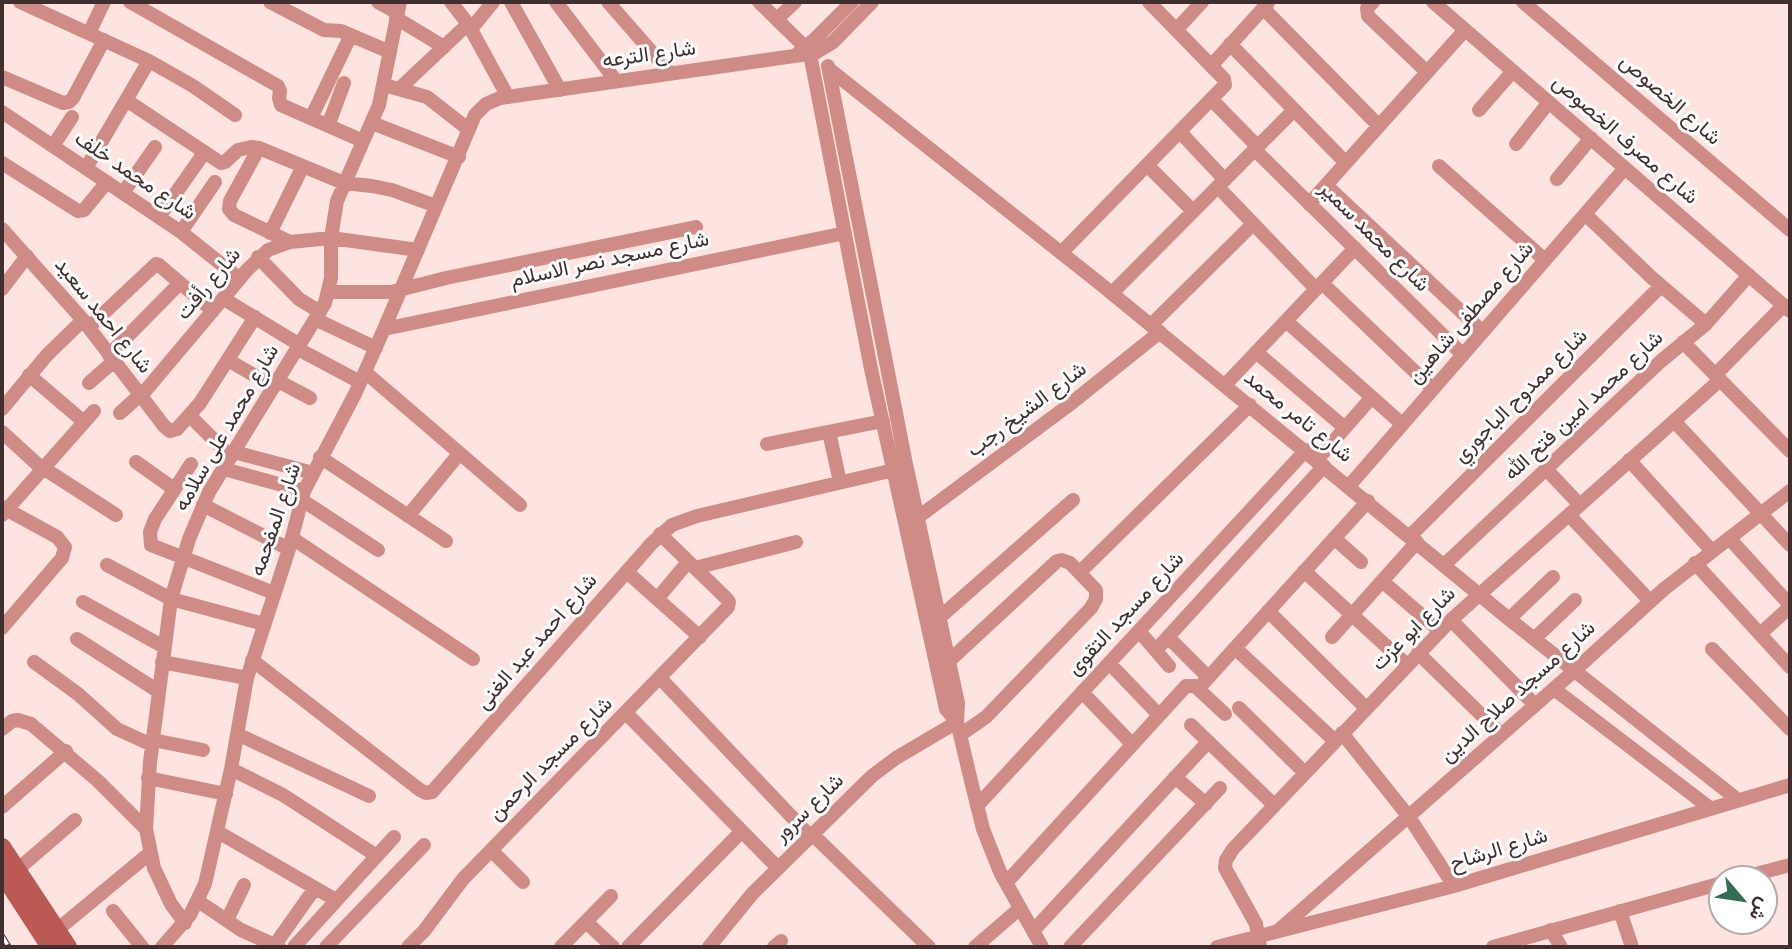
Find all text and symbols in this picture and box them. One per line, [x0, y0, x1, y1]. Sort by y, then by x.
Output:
street label: شارع الترعه [601, 36, 697, 74]
street label: شارع الخصوص [1614, 49, 1726, 151]
street label: شارع مصرف الخصوص [1547, 70, 1703, 210]
street label: شارع محمد خلف [69, 126, 201, 226]
street label: شارع محمد سمير [1314, 177, 1434, 297]
street label: شارع مسجد نصر الاسلام [509, 227, 711, 293]
street label: شارع مصطفى شاهين [1403, 237, 1539, 389]
street label: شارع رأفت [171, 243, 247, 325]
street label: شارع احمد سعيد [49, 253, 157, 379]
street label: شارع ممدوح الباجوري [1449, 324, 1593, 468]
street label: شارع محمد امين فتح الله [1499, 326, 1669, 486]
street label: شارع محمد على سلامه [169, 340, 285, 516]
street label: شارع الشيخ رجب [962, 357, 1092, 463]
street label: شارع تامر محمد [1239, 365, 1357, 469]
street label: شارع المفحمه [245, 460, 307, 580]
street label: شارع مسجد التقوى [1062, 547, 1190, 681]
street label: شارع احمد عبد الغنى [471, 569, 603, 715]
street label: شارع ابو عزت [1367, 582, 1461, 676]
street label: شارع مسجد صلاح الدين [1435, 616, 1601, 768]
street label: شارع مسجد الرحمن [484, 692, 618, 826]
street label: شارع سرور [769, 768, 849, 848]
street label: شارع الرشاح [1447, 823, 1551, 877]
north arrow [1708, 865, 1778, 935]
text: ش [1744, 894, 1776, 925]

